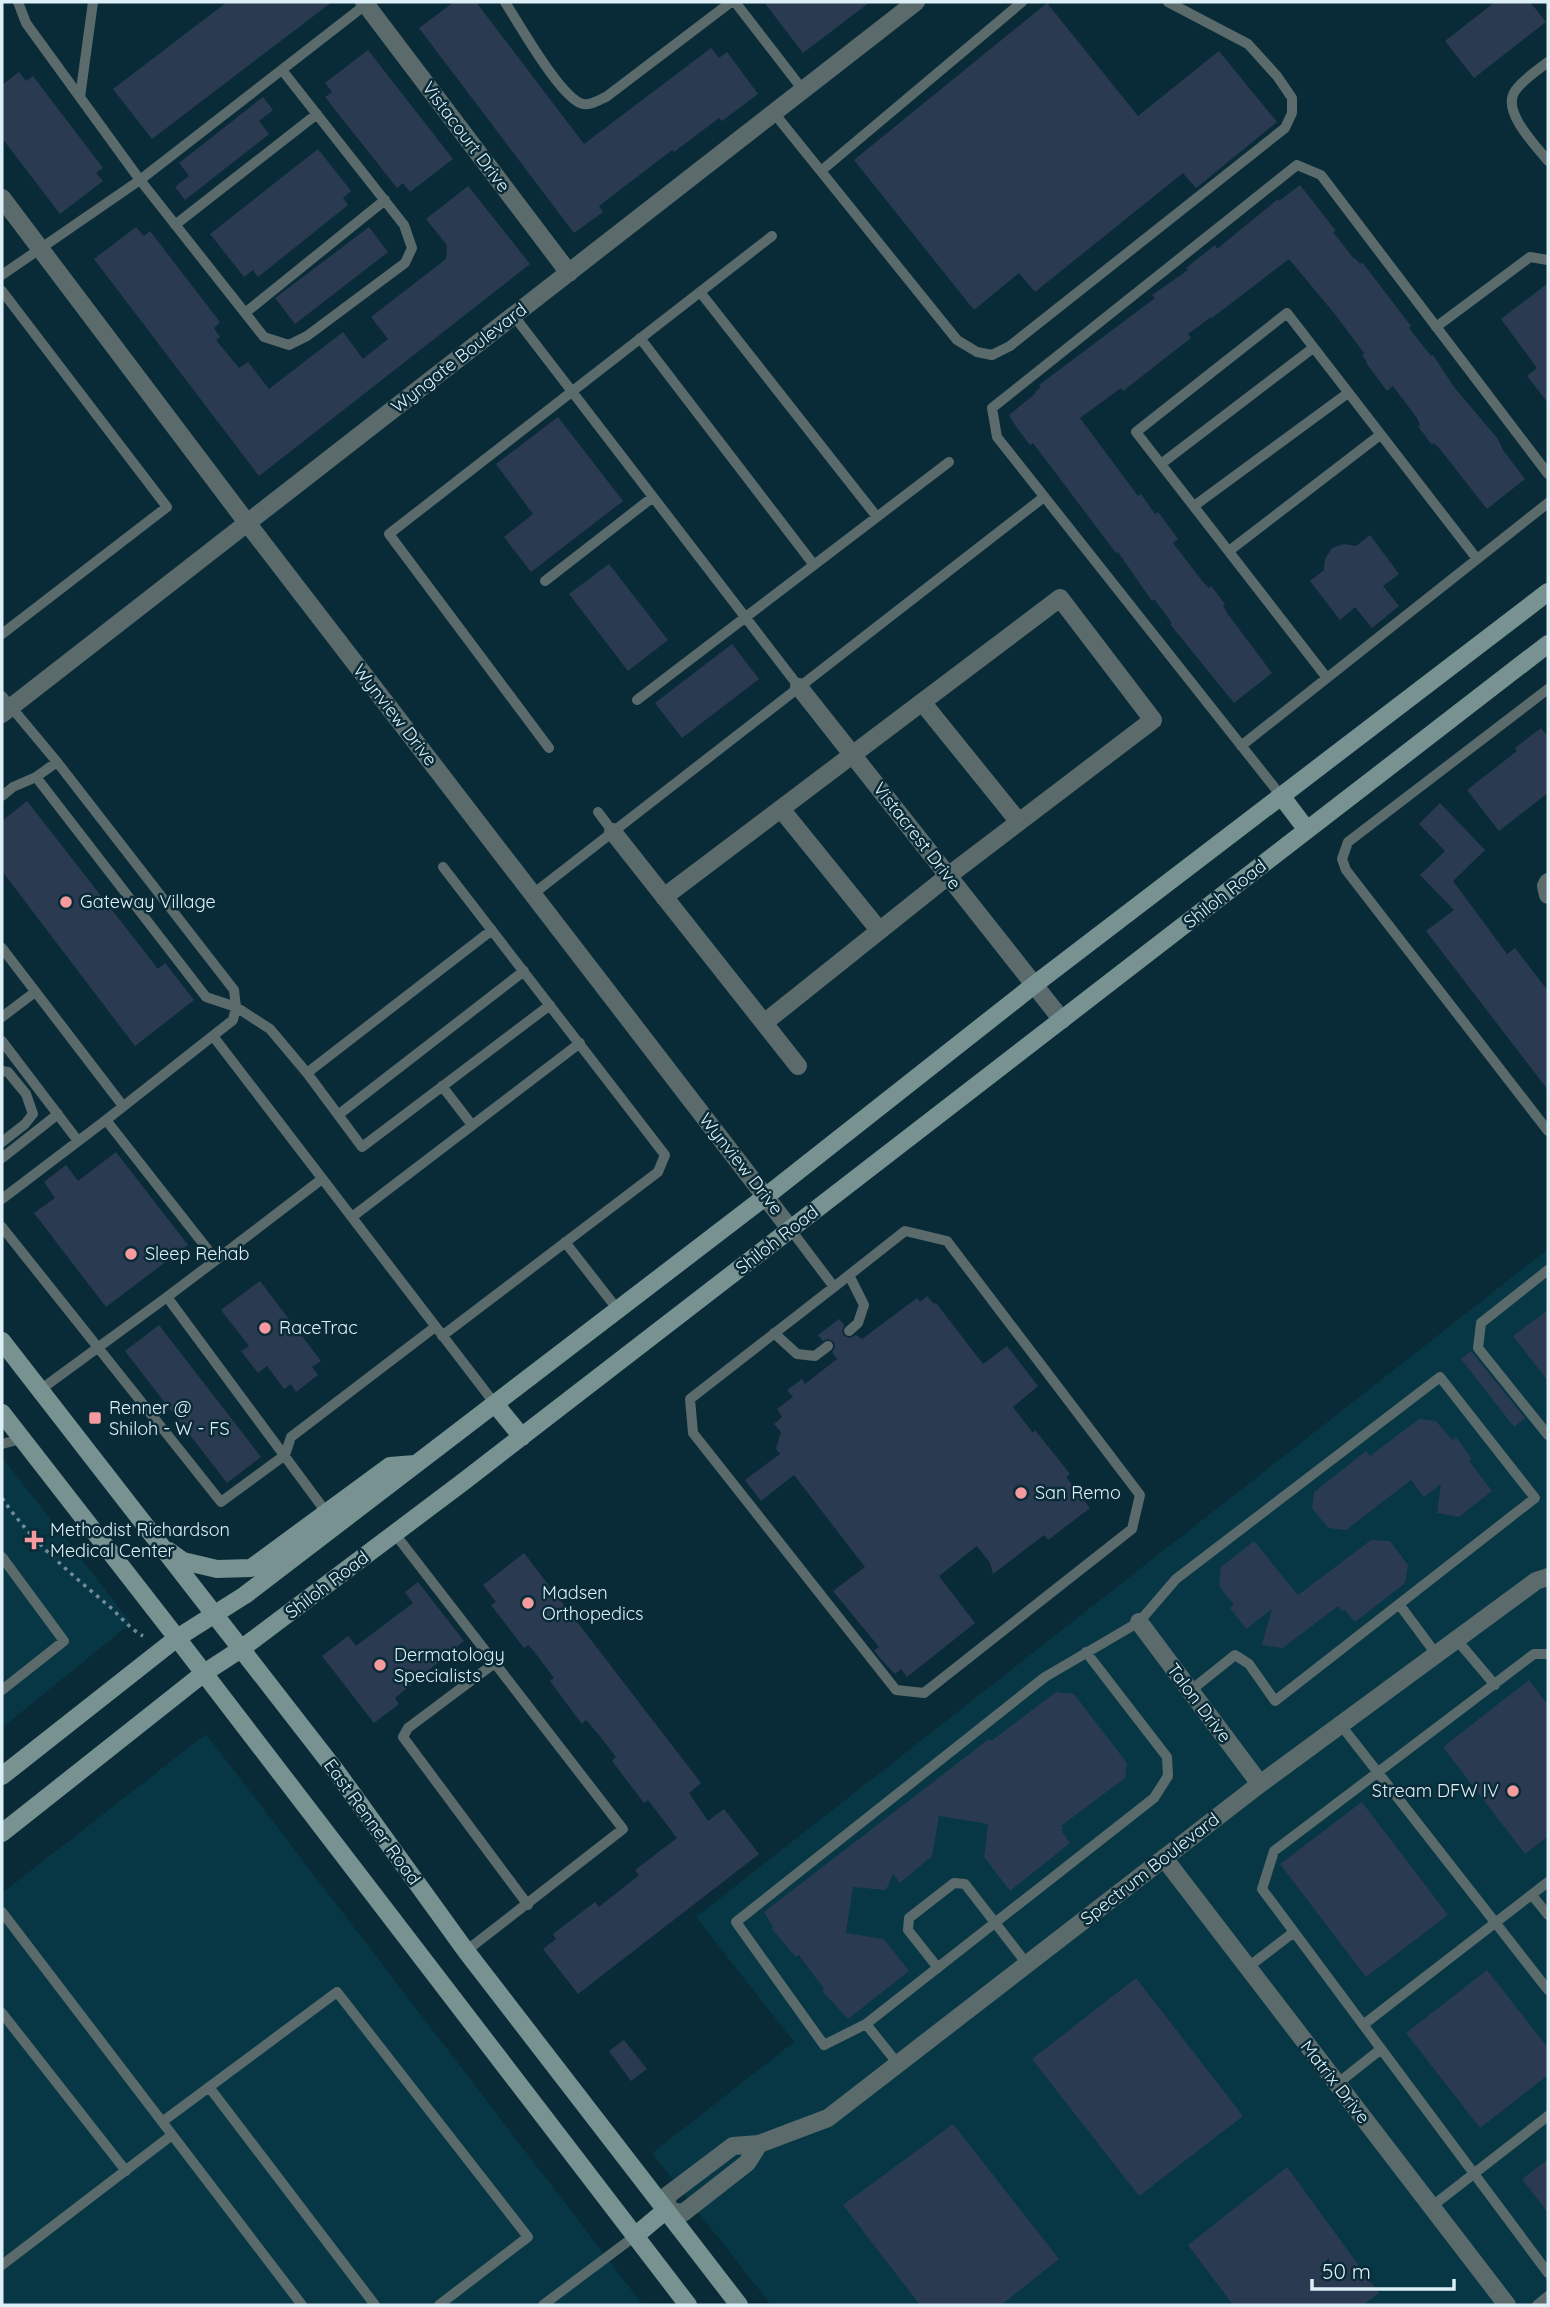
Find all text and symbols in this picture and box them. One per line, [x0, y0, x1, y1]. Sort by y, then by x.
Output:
street label: Vistacourt Drive [417, 77, 516, 197]
street label: Wyngate Boulevard [386, 297, 531, 418]
street label: Wynview Drive [348, 659, 442, 770]
street label: Vistacrest Drive [868, 777, 967, 894]
street label: Shiloh Road [1179, 854, 1271, 933]
place label: Gateway Village [80, 890, 216, 913]
marker: Gateway Village [58, 894, 74, 910]
street label: Wynview Drive [694, 1108, 788, 1219]
street label: Shiloh Road [731, 1200, 823, 1279]
place label: Sleep Rehab [145, 1242, 250, 1265]
marker: Sleep Rehab [123, 1246, 139, 1262]
place label: RaceTrac [279, 1316, 357, 1339]
marker: RaceTrac [257, 1320, 273, 1336]
place label: Renner @ Shiloh - W - FS [109, 1396, 230, 1440]
marker: Renner @ Shiloh - W - FS [87, 1410, 103, 1426]
place label: San Remo [1035, 1481, 1121, 1504]
marker: San Remo [1013, 1485, 1029, 1501]
place label: Methodist Richardson Medical Center [50, 1518, 230, 1562]
marker: Methodist Richardson Medical Center [24, 1530, 44, 1550]
street label: Shiloh Road [280, 1546, 373, 1624]
place label: Madsen Orthopedics [542, 1581, 644, 1625]
marker: Madsen Orthopedics [520, 1595, 536, 1611]
place label: Dermatology Specialists [394, 1643, 505, 1687]
marker: Dermatology Specialists [372, 1657, 388, 1673]
street label: Talon Drive [1162, 1658, 1237, 1747]
street label: East Renner Road [319, 1754, 426, 1889]
place label: Stream DFW IV [1372, 1779, 1499, 1802]
marker: Stream DFW IV [1505, 1783, 1521, 1799]
street label: Spectrum Boulevard [1076, 1807, 1224, 1930]
street label: Matrix Drive [1296, 2035, 1375, 2128]
scale bar [1312, 2248, 1454, 2292]
text: 50 m [1322, 2258, 1371, 2284]

